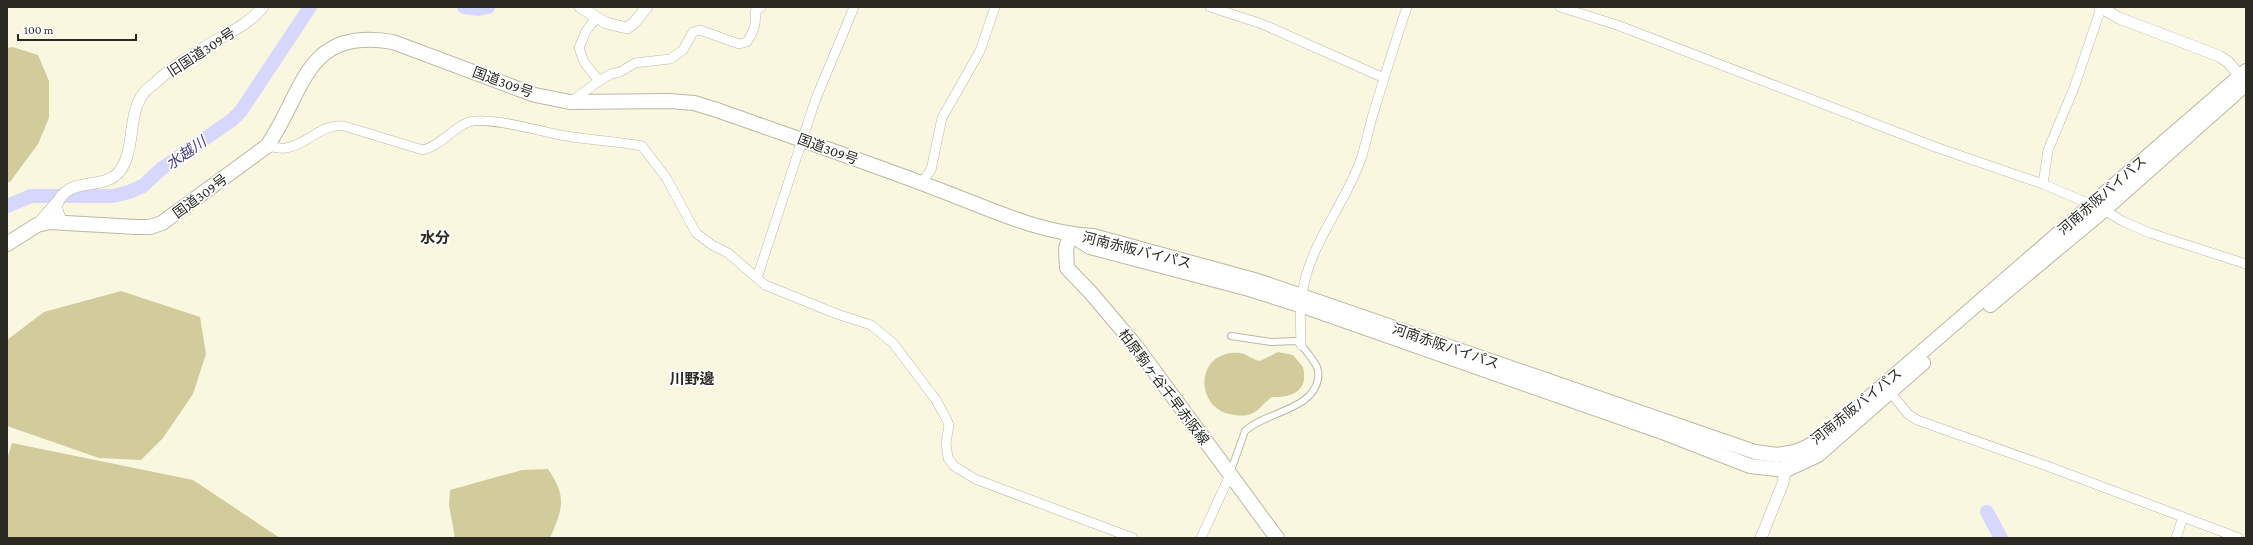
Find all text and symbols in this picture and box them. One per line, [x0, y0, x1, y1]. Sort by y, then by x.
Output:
scale bar [18, 16, 136, 42]
text: 100 m [24, 23, 54, 37]
street label: 旧国道309号 [164, 24, 238, 80]
street label: 国道309号 [470, 64, 536, 100]
street label: 国道309号 [795, 131, 861, 167]
water label: 水越川 [163, 132, 211, 172]
street label: 河南赤阪バイパス [2055, 152, 2149, 238]
street label: 国道309号 [170, 171, 230, 221]
street label: 河南赤阪バイパス [1081, 229, 1193, 271]
district label: 水分 [420, 230, 450, 246]
street label: 河南赤阪バイパス [1391, 320, 1501, 372]
street label: 柏原駒ヶ谷千早赤阪線 [1115, 326, 1213, 448]
street label: 河南赤阪バイパス [1808, 365, 1904, 447]
district label: 川野邊 [669, 370, 715, 387]

